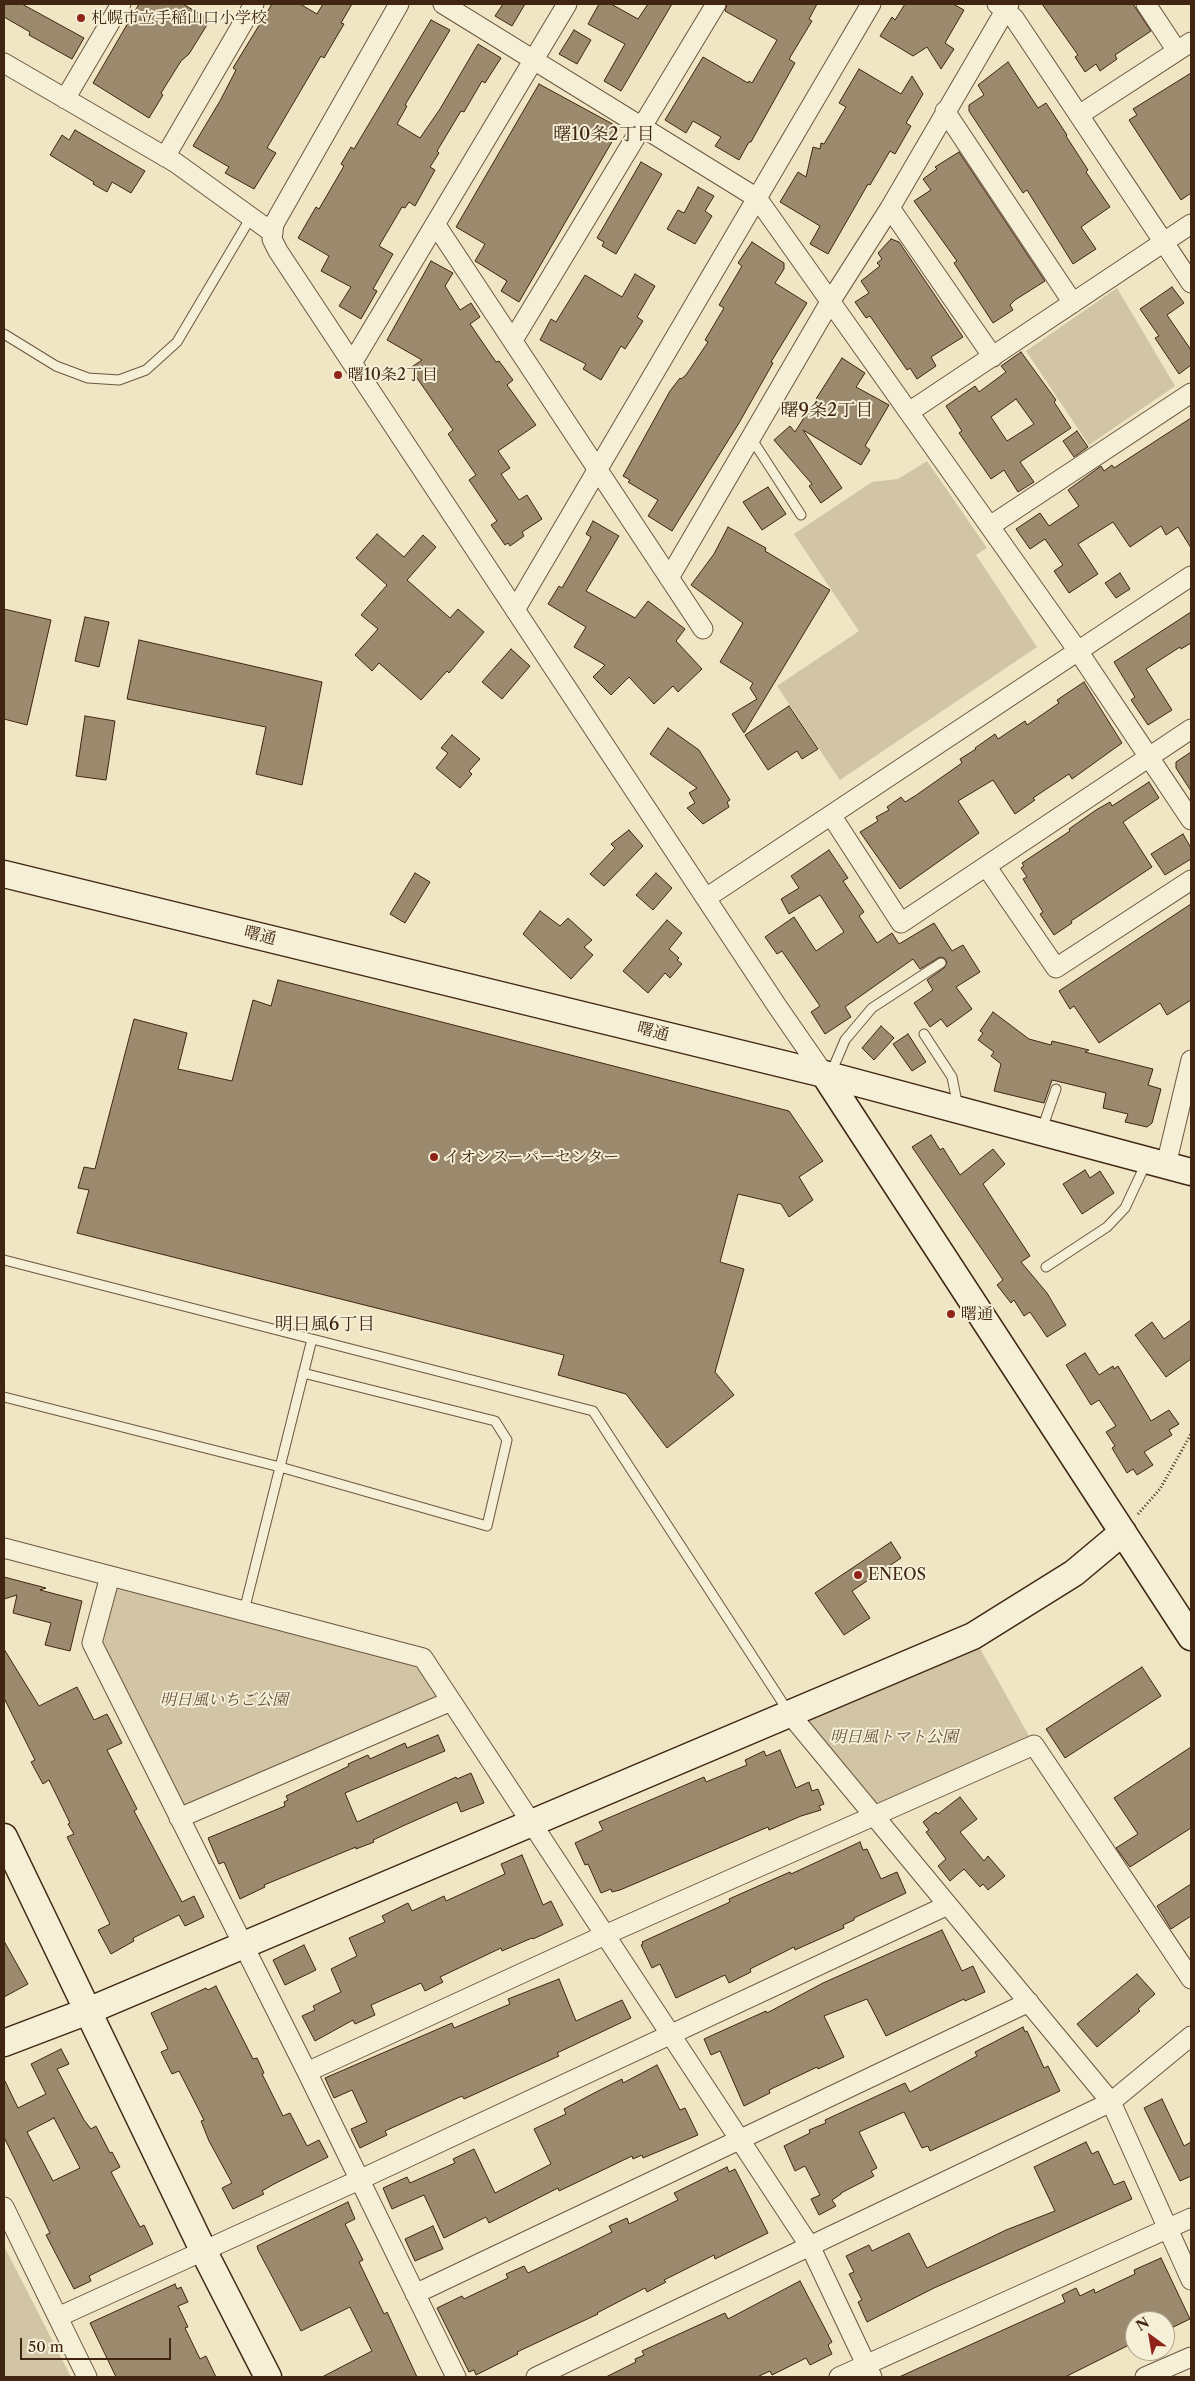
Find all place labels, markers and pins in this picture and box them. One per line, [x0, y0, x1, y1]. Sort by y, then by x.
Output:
place label: 札幌市立手稲山口小学校 [91, 8, 267, 28]
marker: 札幌市立手稲山口小学校 [75, 12, 87, 24]
place label: 曙10条2丁目 [348, 365, 438, 385]
marker: 曙10条2丁目 [332, 369, 344, 381]
place label: イオンスーパーセンター [444, 1147, 619, 1167]
marker: イオンスーパーセンター [428, 1151, 440, 1163]
place label: 曙通 [961, 1304, 993, 1324]
marker: 曙通 [945, 1308, 957, 1320]
place label: ENEOS [868, 1565, 926, 1585]
marker: ENEOS [852, 1569, 864, 1581]

